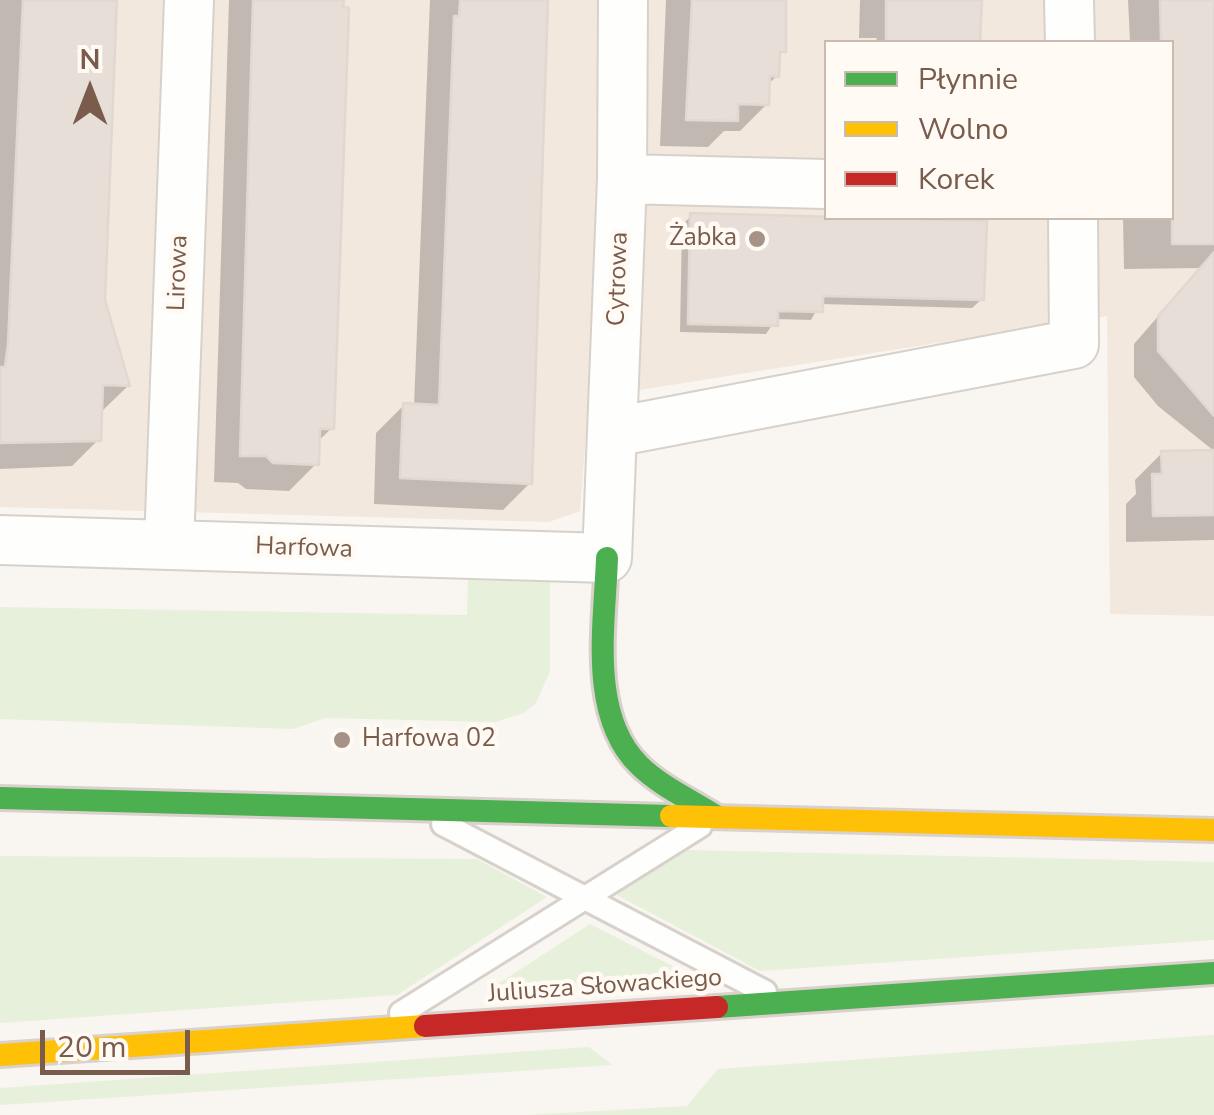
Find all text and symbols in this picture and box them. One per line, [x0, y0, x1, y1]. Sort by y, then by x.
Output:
north arrow [40, 40, 140, 140]
legend [824, 40, 1174, 220]
text: N [80, 41, 100, 79]
text: Płynnie [918, 59, 1018, 100]
text: Wolno [918, 109, 1009, 150]
text: Korek [918, 159, 995, 200]
place label: Żabka [669, 224, 737, 254]
marker: Żabka [746, 228, 768, 250]
street label: Cytrowa [602, 231, 636, 327]
street label: Lirowa [163, 235, 195, 311]
street label: Harfowa [255, 532, 353, 566]
place label: Harfowa 02 [362, 725, 496, 755]
marker: Harfowa 02 [331, 729, 353, 751]
street label: Juliusza Słowackiego [487, 964, 723, 1010]
scale bar [45, 1010, 195, 1072]
text: 20 m [57, 1027, 126, 1068]

